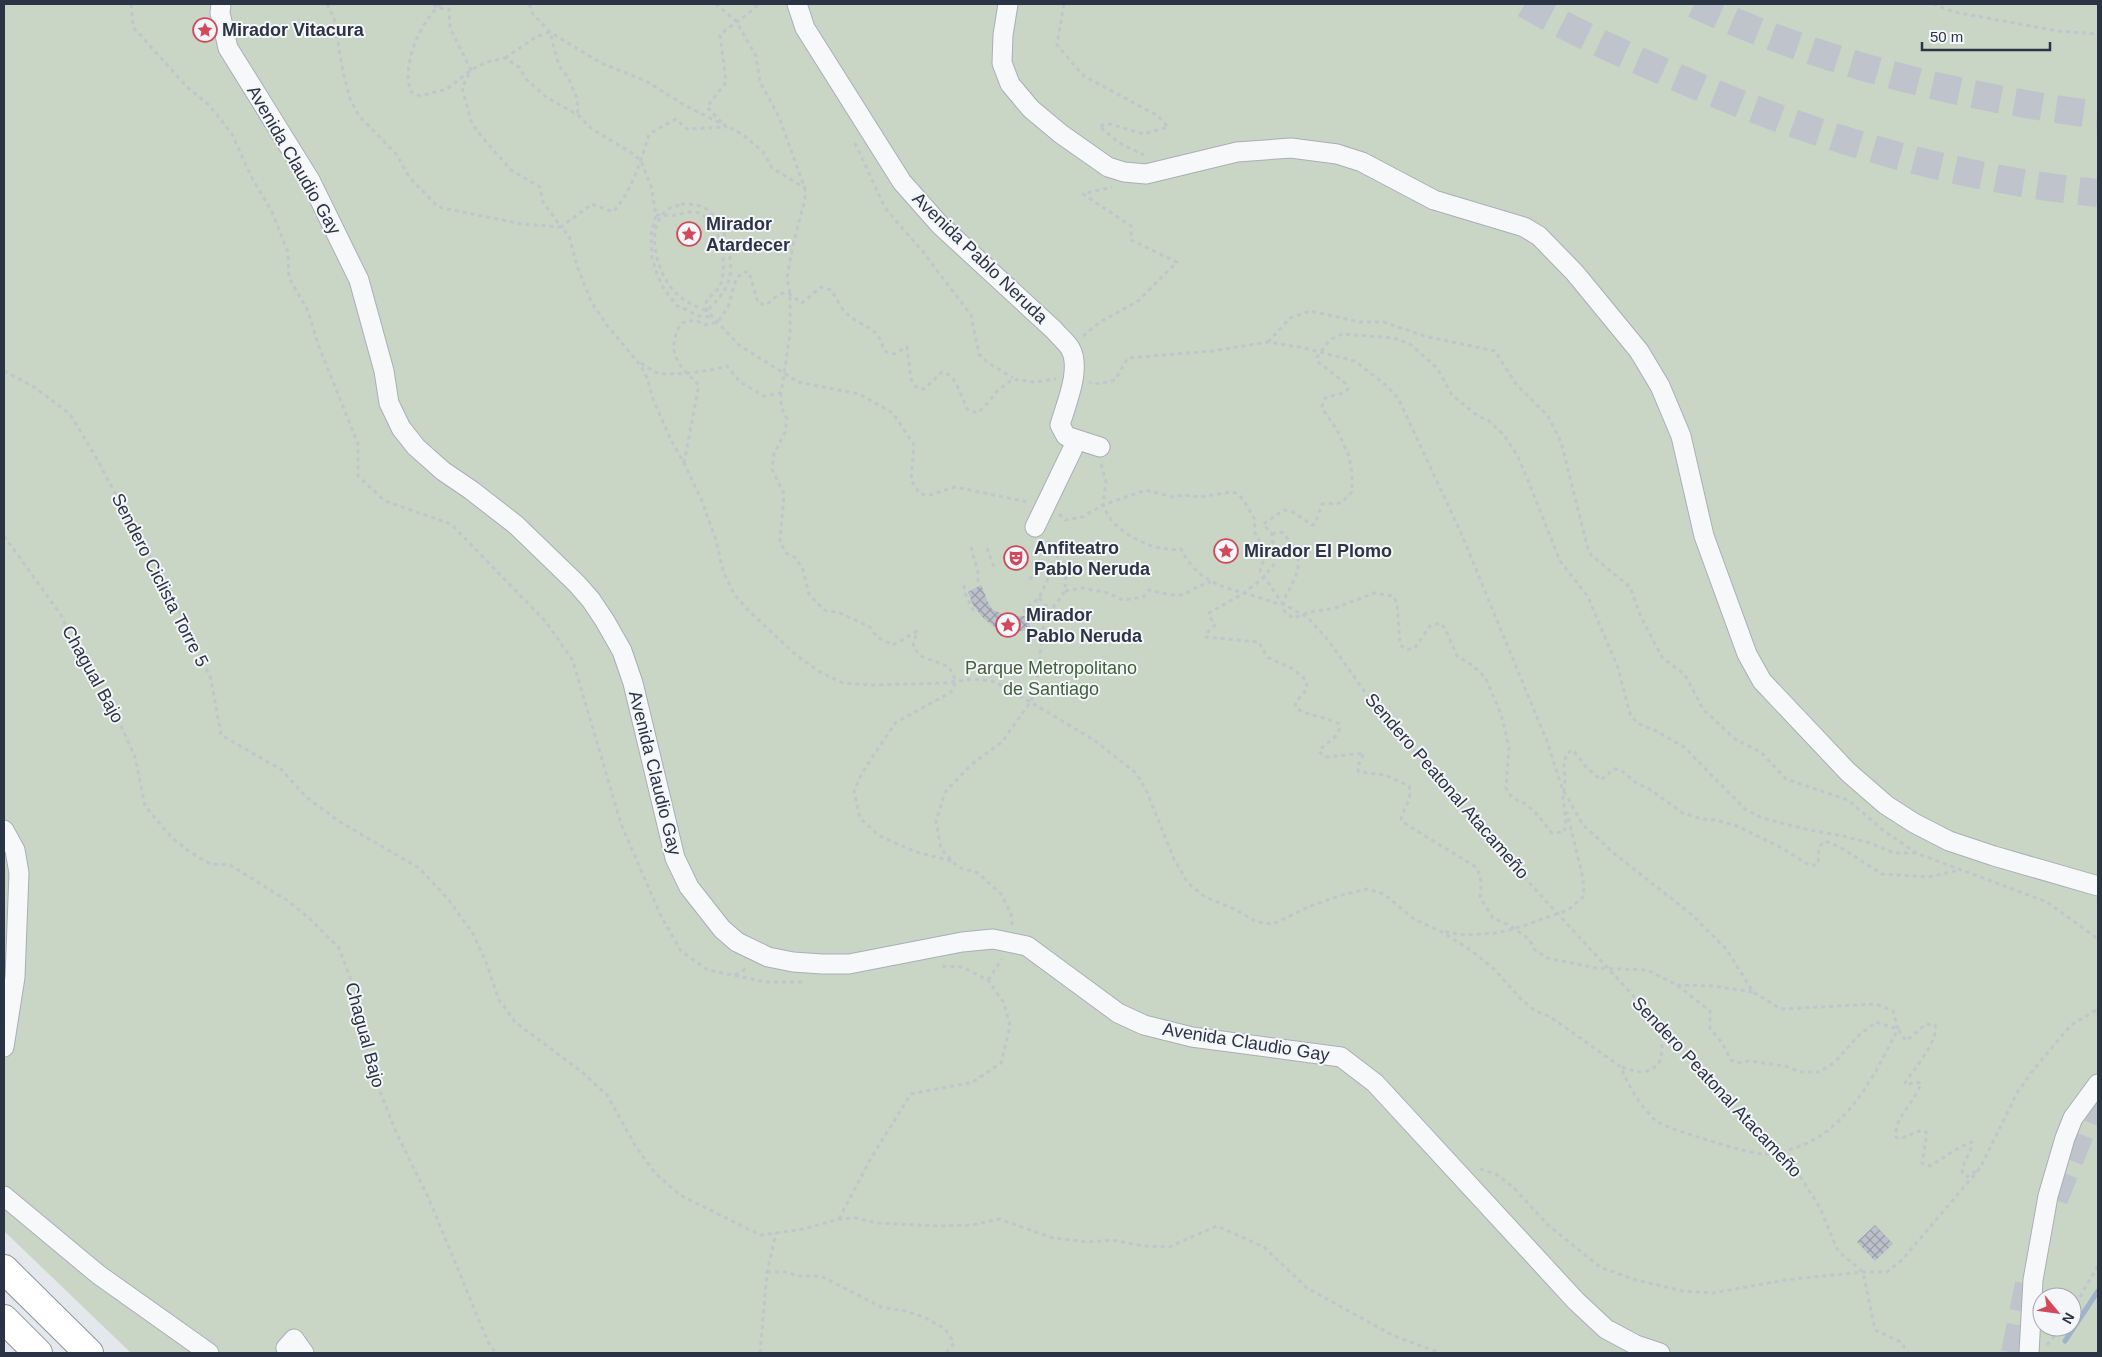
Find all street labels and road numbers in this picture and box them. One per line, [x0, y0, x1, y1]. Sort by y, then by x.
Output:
street label: Avenida Claudio Gay [243, 82, 345, 238]
street label: Avenida Pablo Neruda [908, 188, 1052, 328]
street label: Sendero Ciclista Torre 5 [108, 490, 212, 670]
street label: Chagual Bajo [58, 622, 128, 726]
street label: Avenida Claudio Gay [625, 689, 685, 857]
street label: Sendero Peatonal Atacameño [1361, 689, 1533, 883]
street label: Chagual Bajo [341, 980, 389, 1090]
street label: Sendero Peatonal Atacameño [1628, 993, 1806, 1181]
street label: Avenida Claudio Gay [1161, 1019, 1331, 1065]

